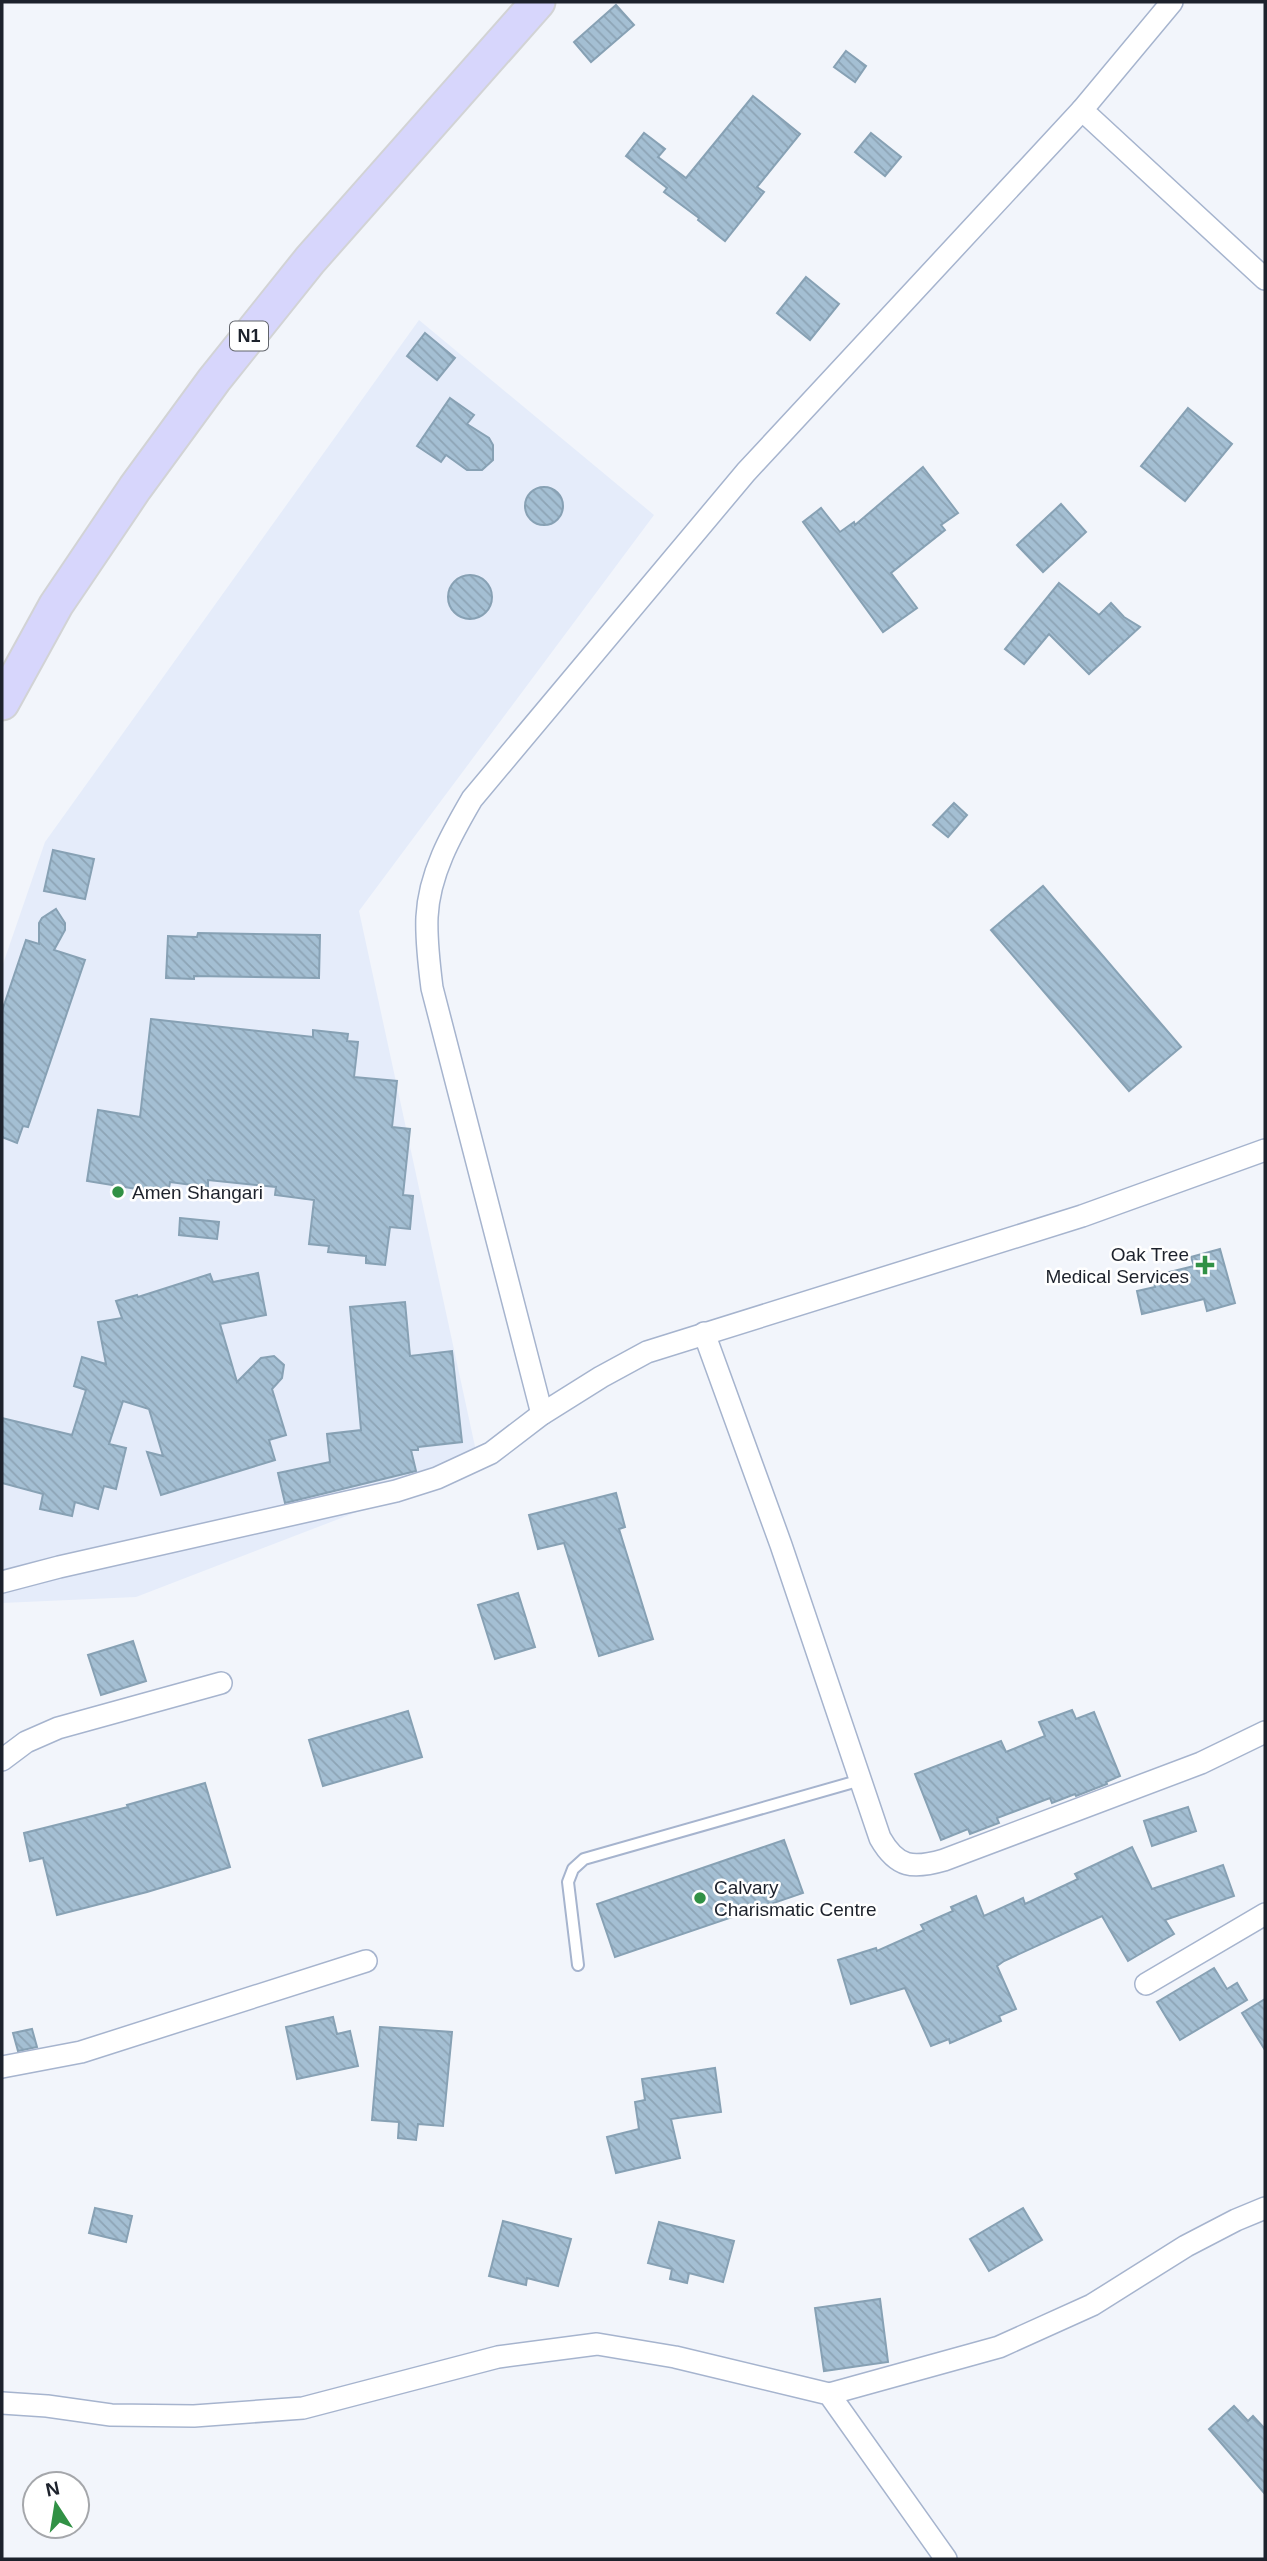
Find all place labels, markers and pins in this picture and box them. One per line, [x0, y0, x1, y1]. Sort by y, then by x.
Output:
place label: Amen Shangari [132, 1182, 263, 1203]
marker: Amen Shangari [110, 1184, 126, 1200]
place label: Oak Tree Medical Services [1045, 1244, 1189, 1287]
marker: Oak Tree Medical Services [1195, 1255, 1215, 1275]
place label: Calvary Charismatic Centre [714, 1877, 877, 1920]
marker: Calvary Charismatic Centre [692, 1890, 708, 1906]

